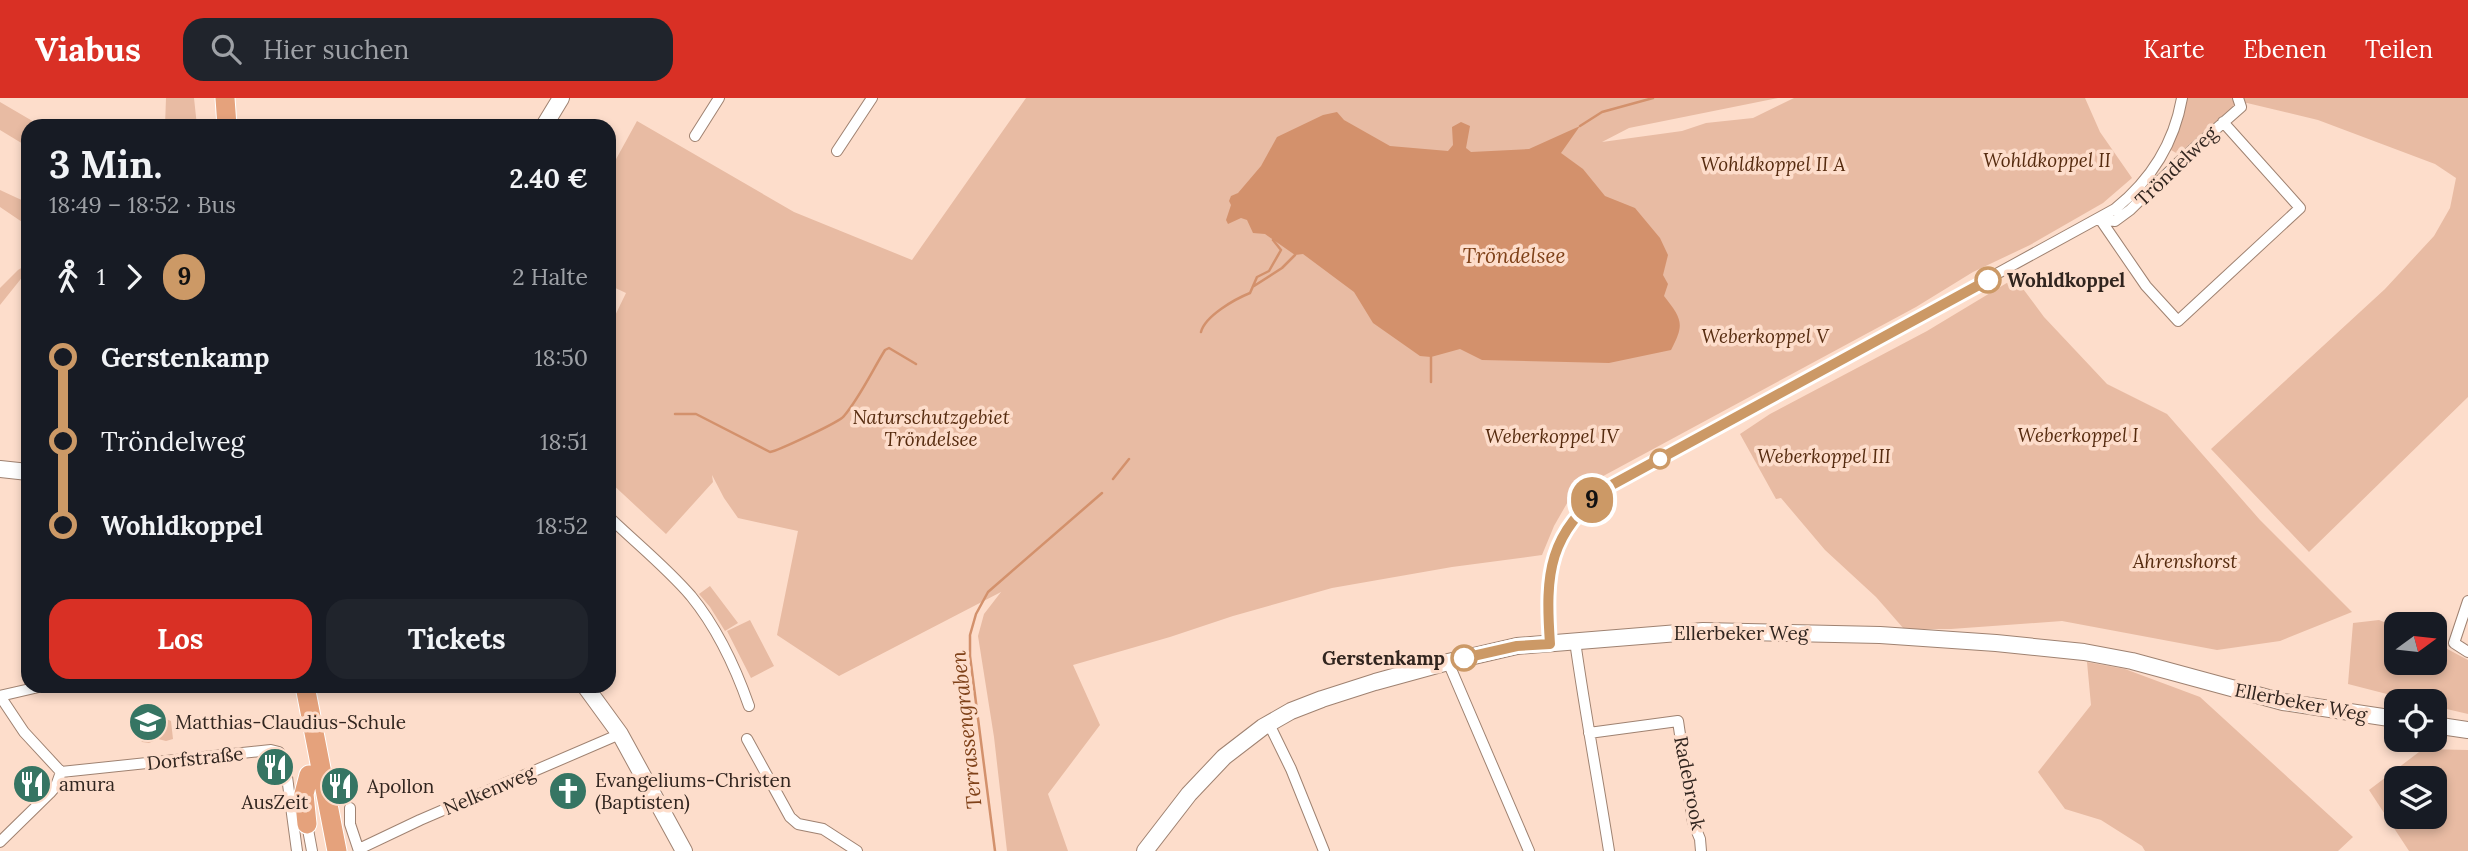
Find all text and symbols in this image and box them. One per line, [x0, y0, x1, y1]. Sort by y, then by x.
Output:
search box [183, 18, 673, 81]
text: Viabus [35, 28, 141, 70]
icon: search [207, 30, 245, 68]
text: Hier suchen [263, 33, 409, 66]
text: Karte [2143, 34, 2205, 65]
text: Ebenen [2243, 34, 2327, 65]
text: Teilen [2365, 34, 2433, 65]
street label: Tröndelweg [2130, 121, 2223, 211]
text: 3 Min. [49, 140, 162, 188]
park label: Wohldkoppel II [1983, 148, 2111, 172]
park label: Wohldkoppel II A [1701, 152, 1845, 176]
text: 2.40 € [509, 162, 588, 195]
text: 18:49 – 18:52 · Bus [49, 190, 236, 219]
water label: Tröndelsee [1462, 242, 1566, 269]
icon: walk [49, 258, 87, 296]
icon: forward [115, 258, 153, 296]
text: 9 [177, 261, 191, 292]
text: 1 [97, 262, 105, 291]
text: 2 Halte [512, 262, 588, 291]
marker: Wohldkoppel [1975, 267, 2001, 293]
place label: Wohldkoppel [2007, 268, 2125, 292]
park label: Weberkoppel V [1701, 324, 1830, 348]
text: Gerstenkamp [101, 341, 269, 374]
text: 18:50 [534, 343, 588, 372]
park label: Naturschutzgebiet Tröndelsee [852, 405, 1010, 451]
park label: Weberkoppel I [2017, 423, 2139, 447]
park label: Weberkoppel IV [1485, 424, 1620, 448]
text: Tröndelweg [101, 425, 245, 458]
text: 18:51 [540, 427, 588, 456]
park label: Weberkoppel III [1757, 444, 1891, 468]
unlabelled marker [1650, 449, 1670, 469]
line badge: 9 [1569, 477, 1615, 523]
text: 9 [1585, 484, 1599, 515]
text: Wohldkoppel [101, 509, 263, 542]
text: 18:52 [536, 511, 588, 540]
park label: Ahrenshorst [2132, 549, 2237, 573]
button: Los [49, 599, 312, 679]
button: Tickets [326, 599, 588, 679]
north arrow [2384, 612, 2446, 676]
map controls [2384, 612, 2447, 829]
street label: Ellerbeker Weg [1674, 621, 1809, 645]
marker: Gerstenkamp [1451, 645, 1477, 671]
place label: Gerstenkamp [1322, 646, 1445, 670]
water label: Terrassengraben [944, 650, 988, 810]
street label: Ellerbeker Weg [2233, 677, 2370, 727]
button: locate [2384, 689, 2447, 752]
school or university icon: Matthias-Claudius-Schule [127, 701, 169, 743]
place label: Matthias-Claudius-Schule [175, 710, 406, 734]
street label: Radebrook [1669, 734, 1711, 833]
street label: Dorfstraße [145, 741, 245, 775]
restaurant icon: AusZeit [254, 746, 296, 788]
street label: Nelkenweg [440, 760, 539, 820]
restaurant icon: amura [11, 763, 53, 805]
restaurant icon: Apollon [319, 765, 361, 807]
button: layers [2384, 766, 2447, 829]
place label: Evangeliums-Christen (Baptisten) [595, 768, 791, 815]
church icon: Evangeliums-Christen (Baptisten) [547, 770, 589, 812]
place label: amura [59, 772, 115, 796]
place label: Apollon [366, 774, 434, 798]
place label: AusZeit [241, 790, 309, 814]

